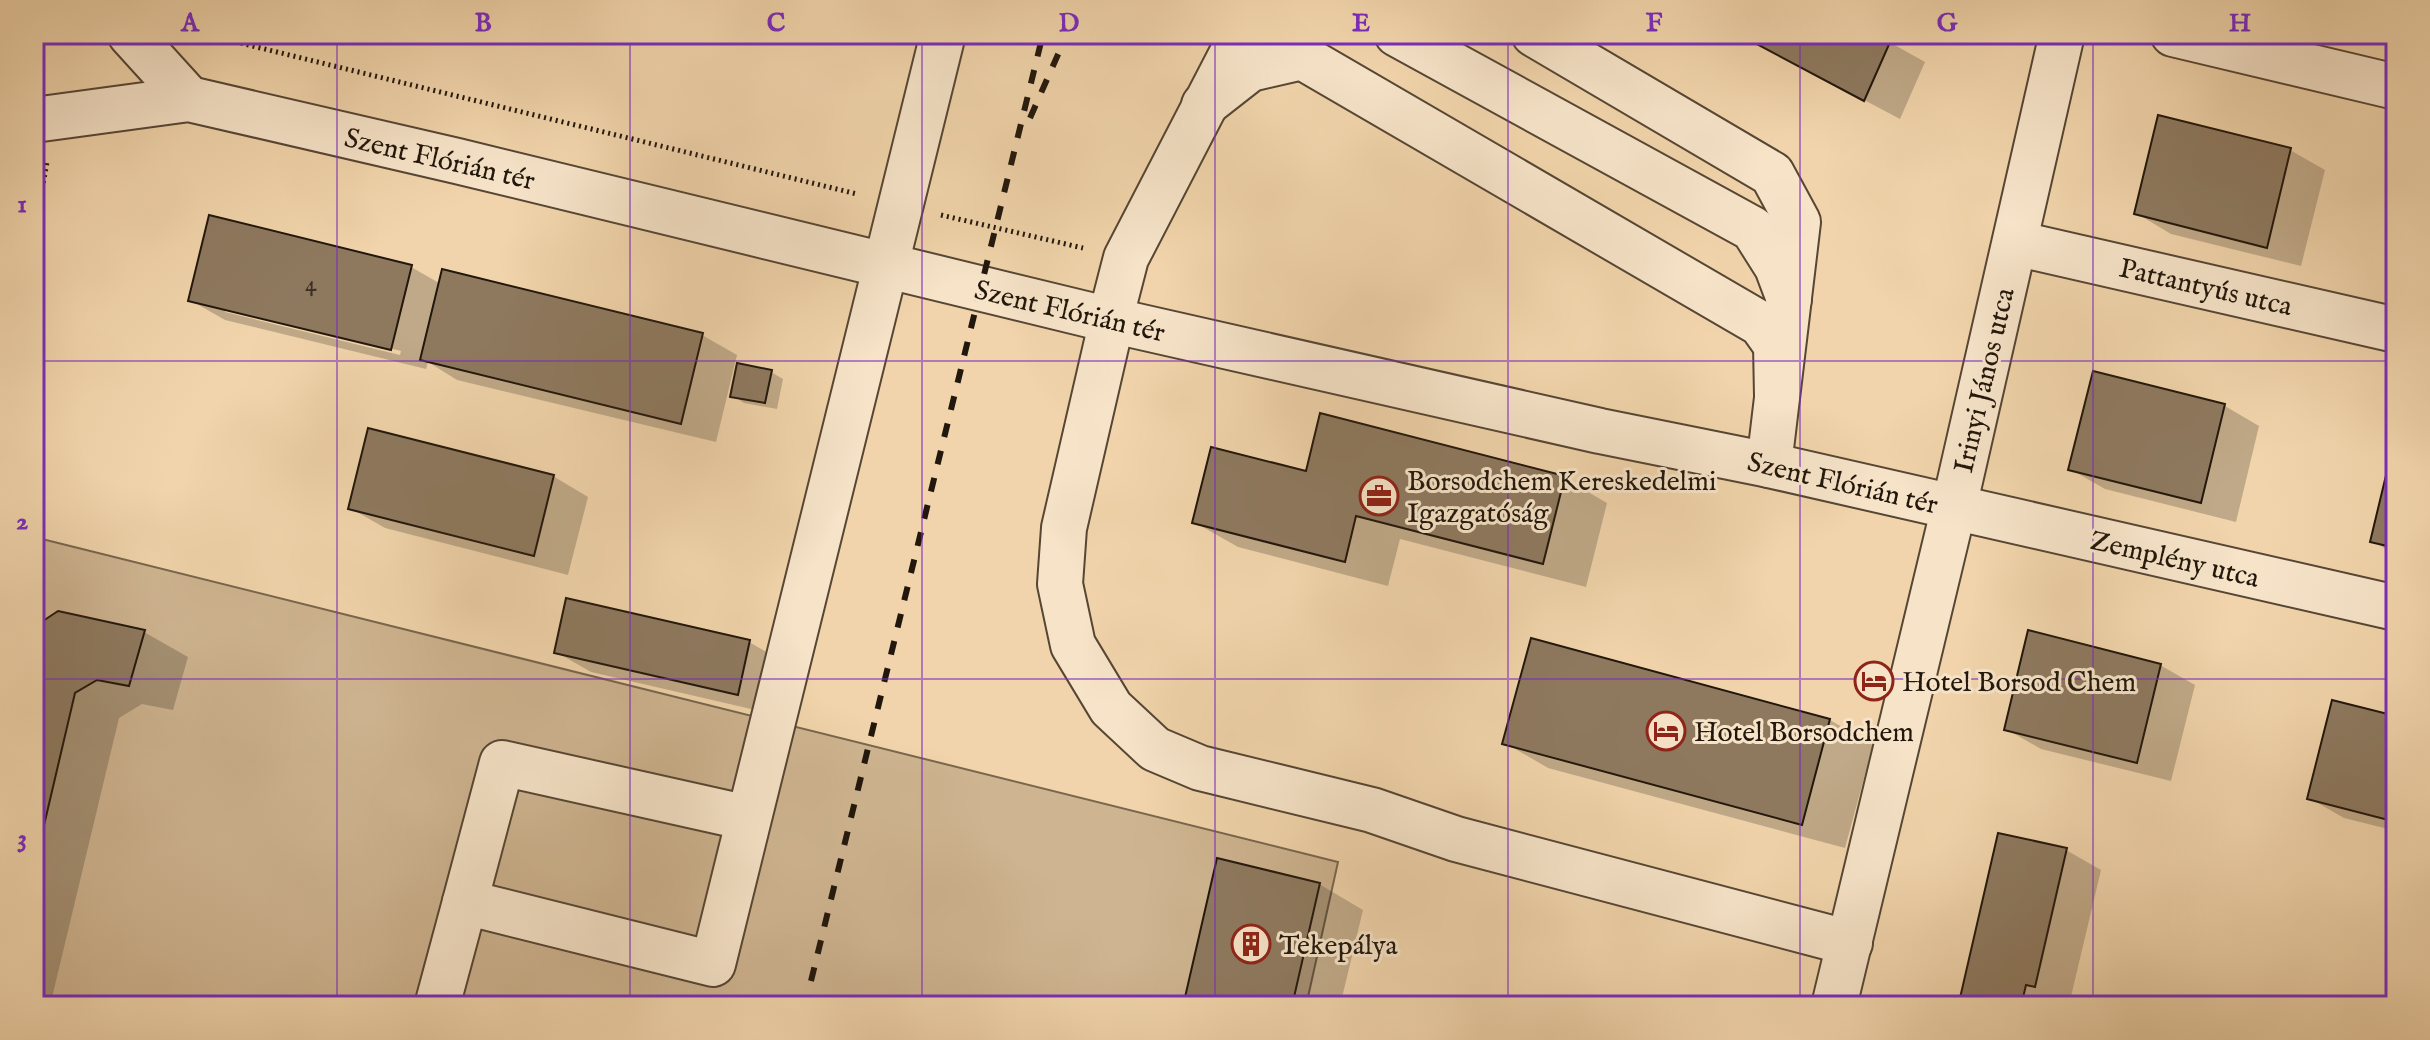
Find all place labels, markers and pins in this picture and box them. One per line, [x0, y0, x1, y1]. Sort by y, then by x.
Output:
place label: Borsodchem Kereskedelmi Igazgatóság [1407, 465, 1716, 532]
office icon: Borsodchem Kereskedelmi Igazgatóság [1358, 475, 1400, 517]
hotel icon: Hotel Borsod Chem [1853, 660, 1895, 702]
place label: Hotel Borsod Chem [1902, 666, 2136, 701]
hotel icon: Hotel Borsodchem [1645, 710, 1687, 752]
place label: Hotel Borsodchem [1694, 716, 1914, 751]
building icon: Tekepálya [1230, 923, 1272, 965]
place label: Tekepálya [1279, 929, 1399, 964]

